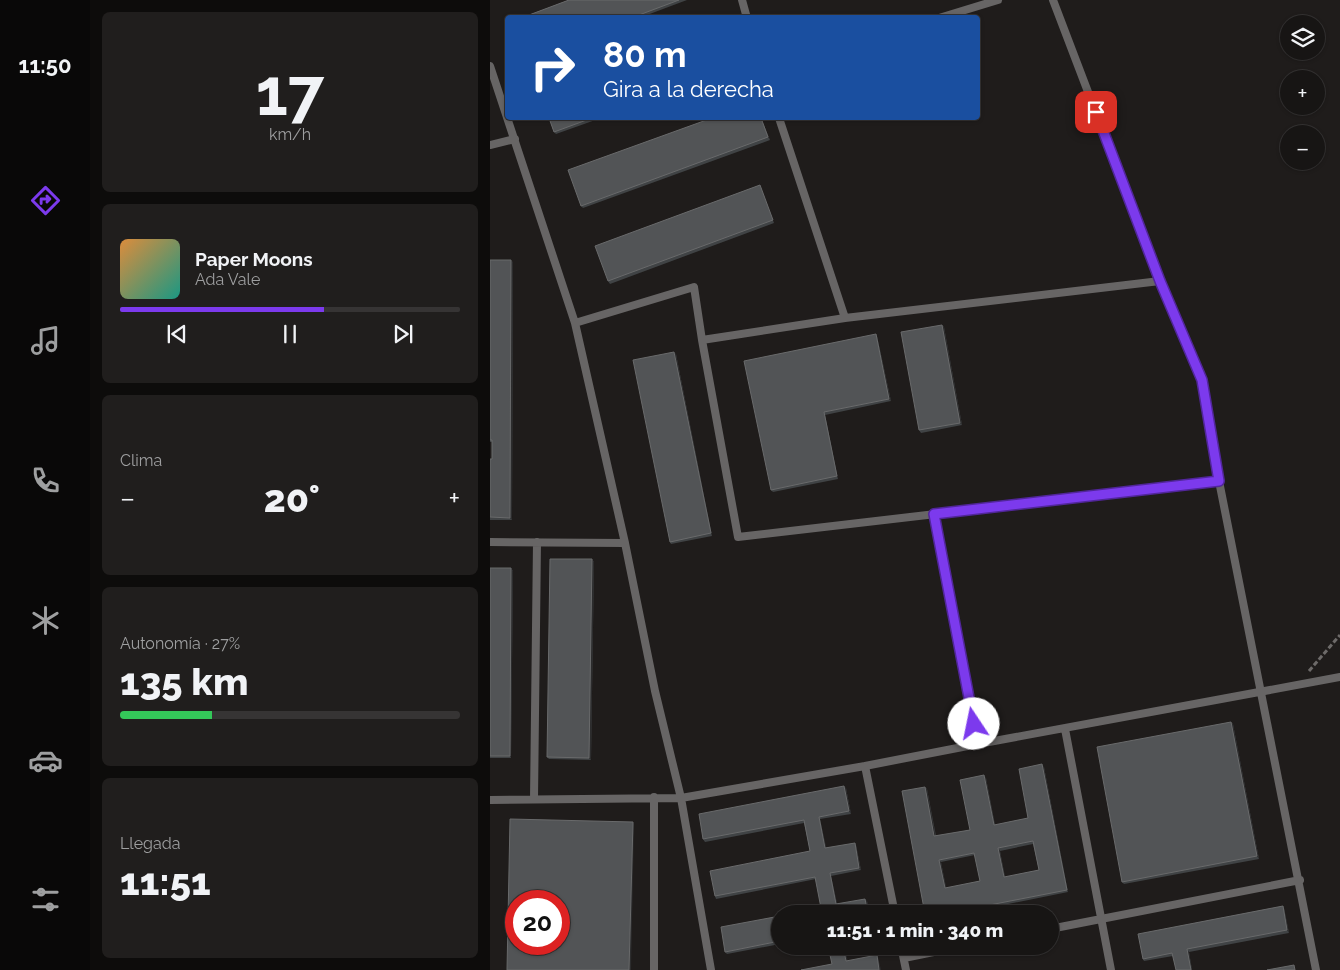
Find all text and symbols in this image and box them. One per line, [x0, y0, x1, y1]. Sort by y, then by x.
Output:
map controls [1280, 15, 1325, 170]
button: layers [1280, 15, 1325, 60]
text: 80 m [603, 34, 687, 75]
icon: right [520, 35, 585, 100]
text: 11:50 [19, 52, 71, 78]
text: 17 [256, 54, 324, 130]
button: + [1280, 70, 1325, 115]
text: Gira a la derecha [603, 76, 774, 102]
pin [1075, 91, 1117, 133]
icon: arrive [1082, 98, 1110, 126]
text: km/h [269, 125, 311, 144]
button: − [1280, 125, 1325, 170]
icon: directions [28, 183, 63, 218]
text: Paper Moons [195, 248, 313, 270]
text: Ada Vale [195, 270, 260, 289]
icon: previous [163, 320, 191, 348]
icon: pause [276, 320, 304, 348]
icon: next [389, 320, 417, 348]
icon: music [28, 323, 63, 358]
text: Clima [120, 451, 162, 470]
icon: phone [28, 463, 63, 498]
text: 20° [264, 476, 320, 521]
text: − [120, 482, 135, 515]
text: + [448, 482, 460, 515]
icon: climate [28, 603, 63, 638]
text: Autonomía · 27% [120, 634, 240, 653]
text: 135 km [120, 659, 249, 704]
position arrow [947, 697, 999, 749]
icon: car [28, 743, 63, 778]
text: Llegada [120, 834, 180, 853]
text: 11:51 [120, 859, 211, 904]
icon: filters [28, 882, 63, 917]
speed limit sign: 20 [505, 890, 570, 955]
text: 11:51 · 1 min · 340 m [827, 919, 1003, 941]

